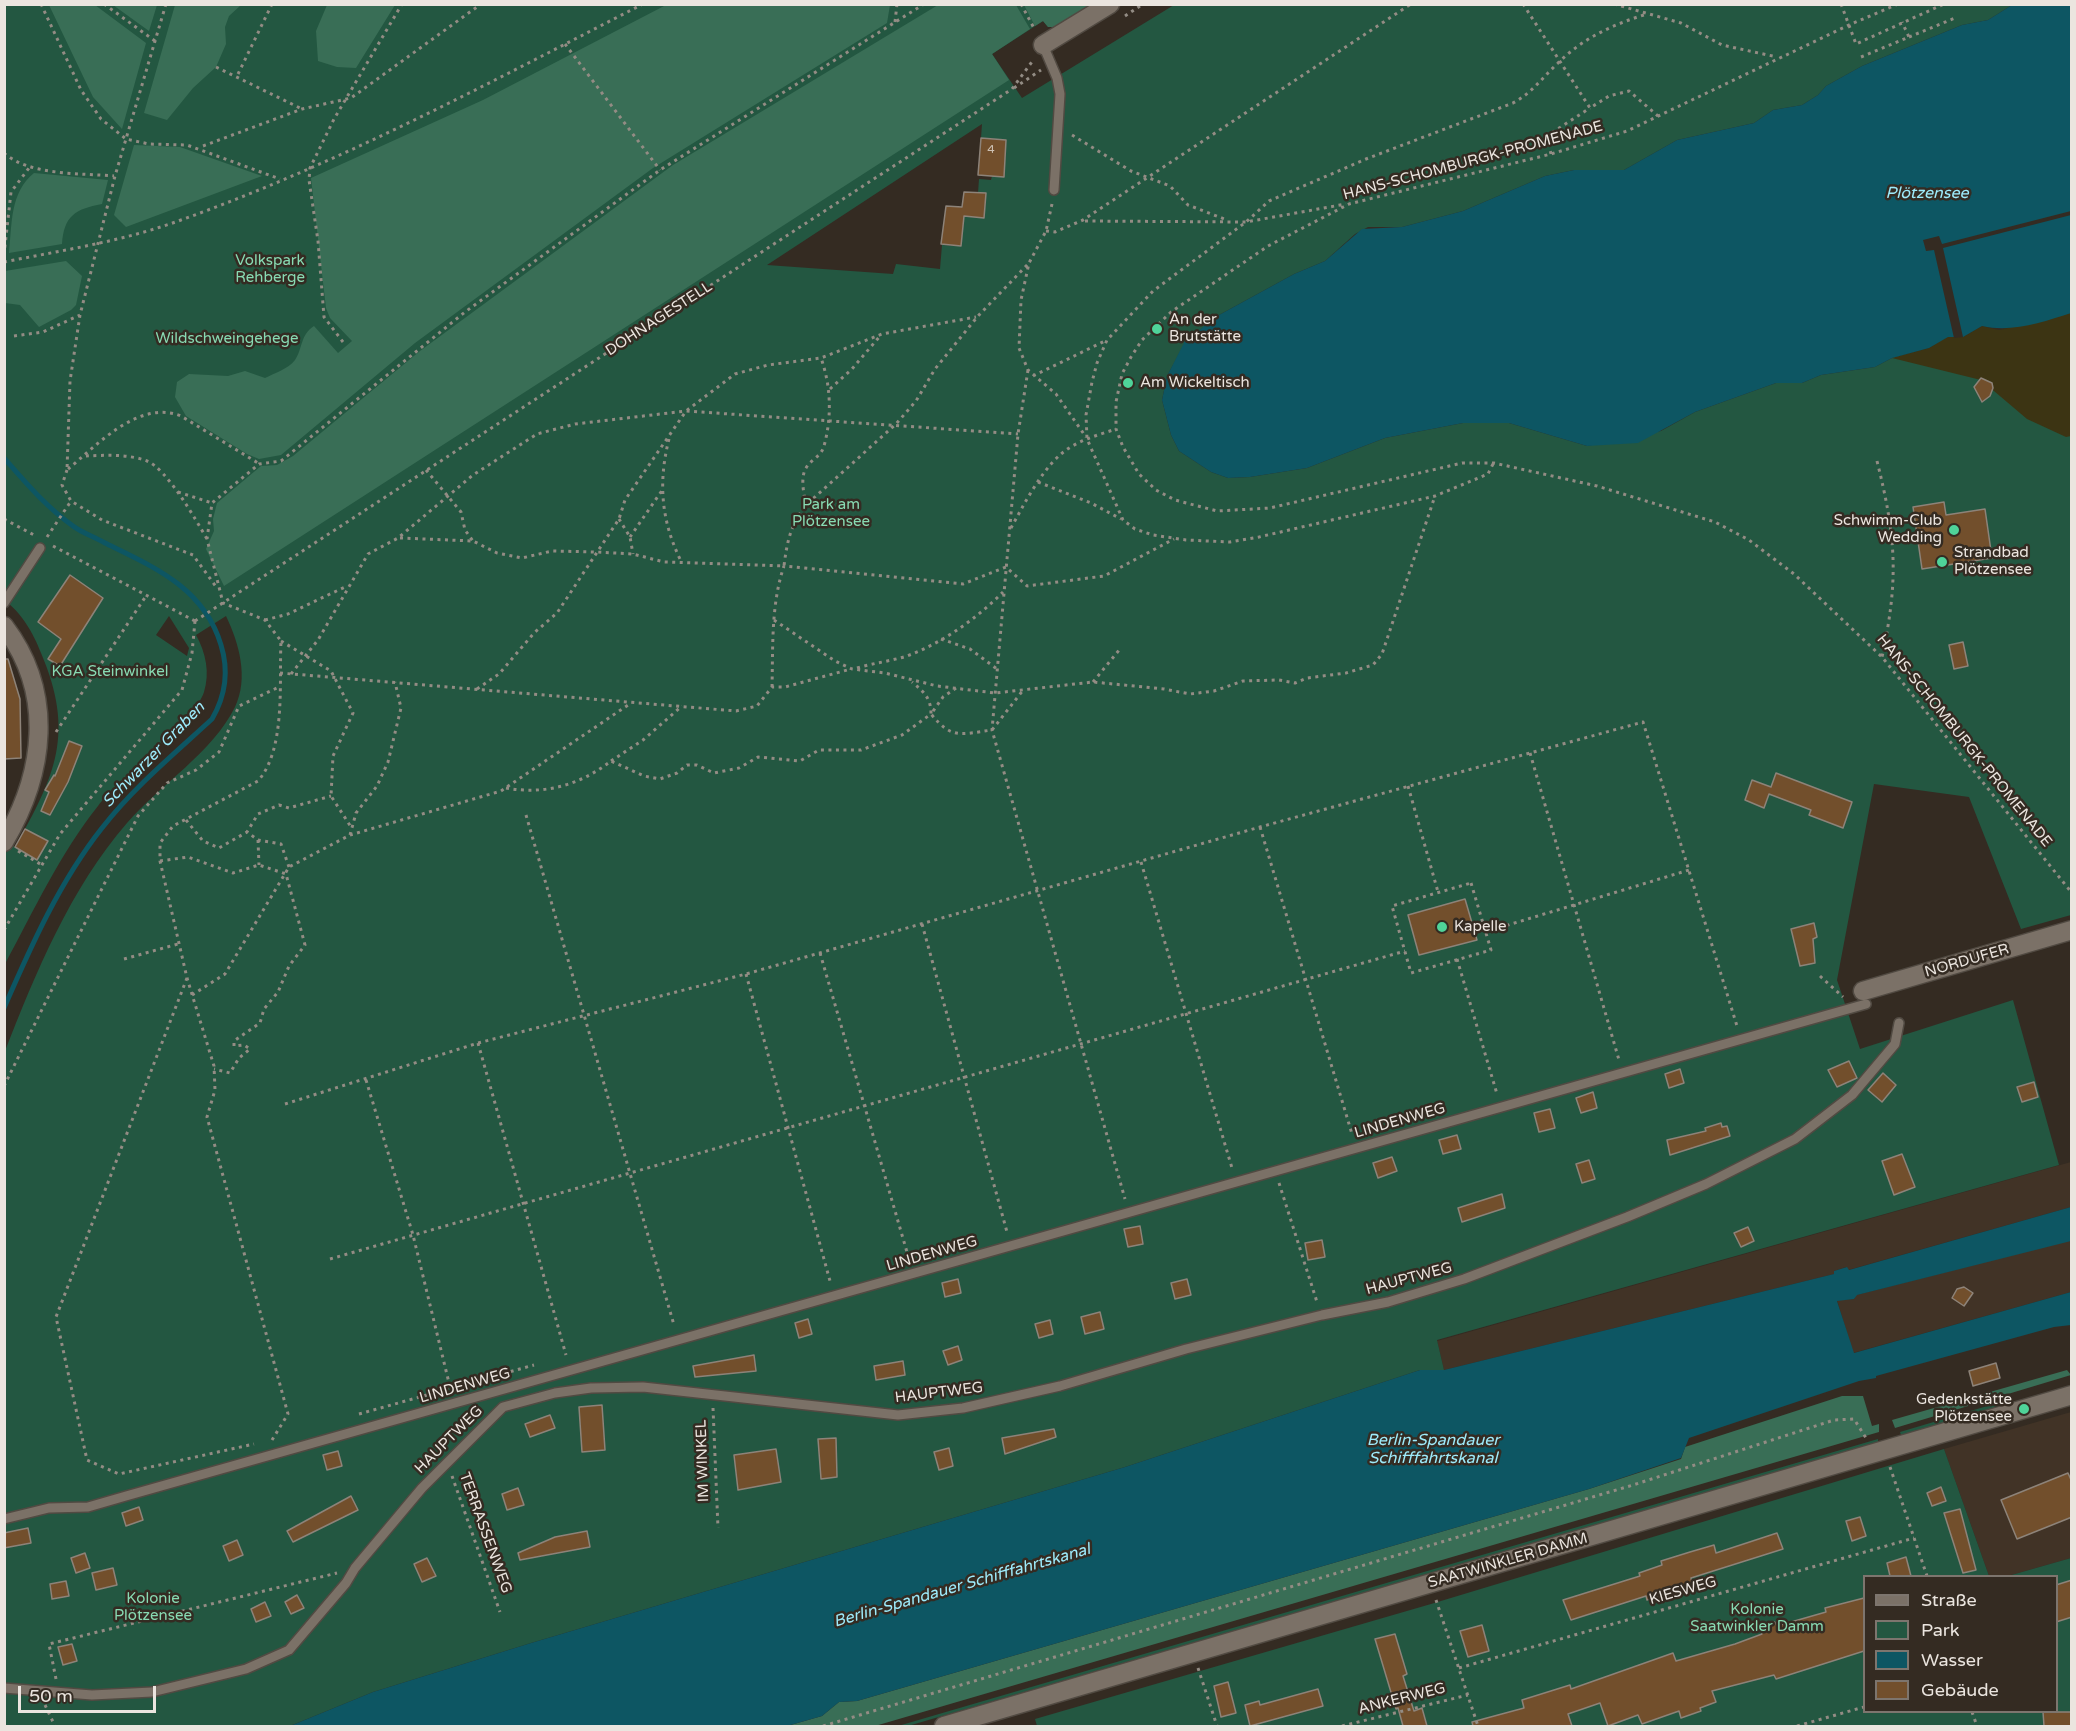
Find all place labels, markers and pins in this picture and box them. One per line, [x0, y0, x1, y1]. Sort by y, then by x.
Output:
place label: An der Brutstätte [1169, 311, 1241, 346]
marker: An der Brutstätte [1150, 322, 1164, 336]
place label: Am Wickeltisch [1140, 374, 1250, 392]
marker: Am Wickeltisch [1121, 376, 1135, 390]
place label: Schwimm-Club Wedding [1834, 512, 1942, 547]
marker: Schwimm-Club Wedding [1947, 523, 1961, 537]
place label: Strandbad Plötzensee [1954, 544, 2032, 579]
marker: Strandbad Plötzensee [1935, 555, 1949, 569]
place label: Kapelle [1454, 918, 1506, 936]
marker: Kapelle [1435, 920, 1449, 934]
place label: Gedenkstätte Plötzensee [1916, 1391, 2012, 1426]
marker: Gedenkstätte Plötzensee [2017, 1402, 2031, 1416]

